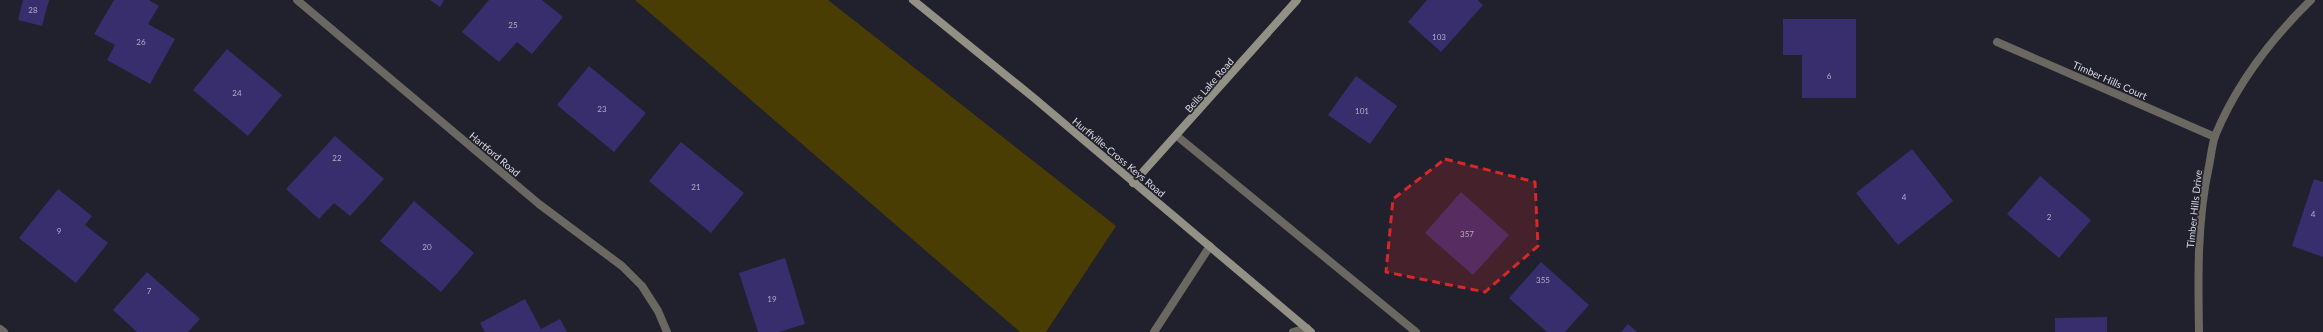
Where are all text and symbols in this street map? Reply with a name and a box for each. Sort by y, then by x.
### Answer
house number: 28 [28,5,38,15]
house number: 25 [508,20,518,30]
house number: 103 [1432,32,1446,42]
house number: 26 [136,37,146,47]
street label: Bells Lake Road [1182,55,1236,115]
street label: Timber Hills Court [2071,58,2149,102]
house number: 6 [1827,71,1832,81]
house number: 24 [232,88,242,98]
house number: 23 [597,104,607,114]
house number: 101 [1355,106,1369,116]
street label: Hurffville-Cross Keys Road [1070,115,1168,199]
street label: Hartford Road [467,129,523,179]
house number: 22 [332,153,342,163]
street label: Timber Hills Drive [2184,169,2204,249]
house number: 21 [691,182,701,192]
house number: 4 [1902,192,1907,202]
house number: 4 [2311,209,2316,219]
house number: 2 [2047,212,2052,222]
house number: 9 [57,226,62,236]
house number: 357 [1460,229,1474,239]
house number: 20 [422,242,432,252]
house number: 355 [1536,275,1550,285]
house number: 7 [147,286,152,296]
house number: 19 [767,294,777,304]

